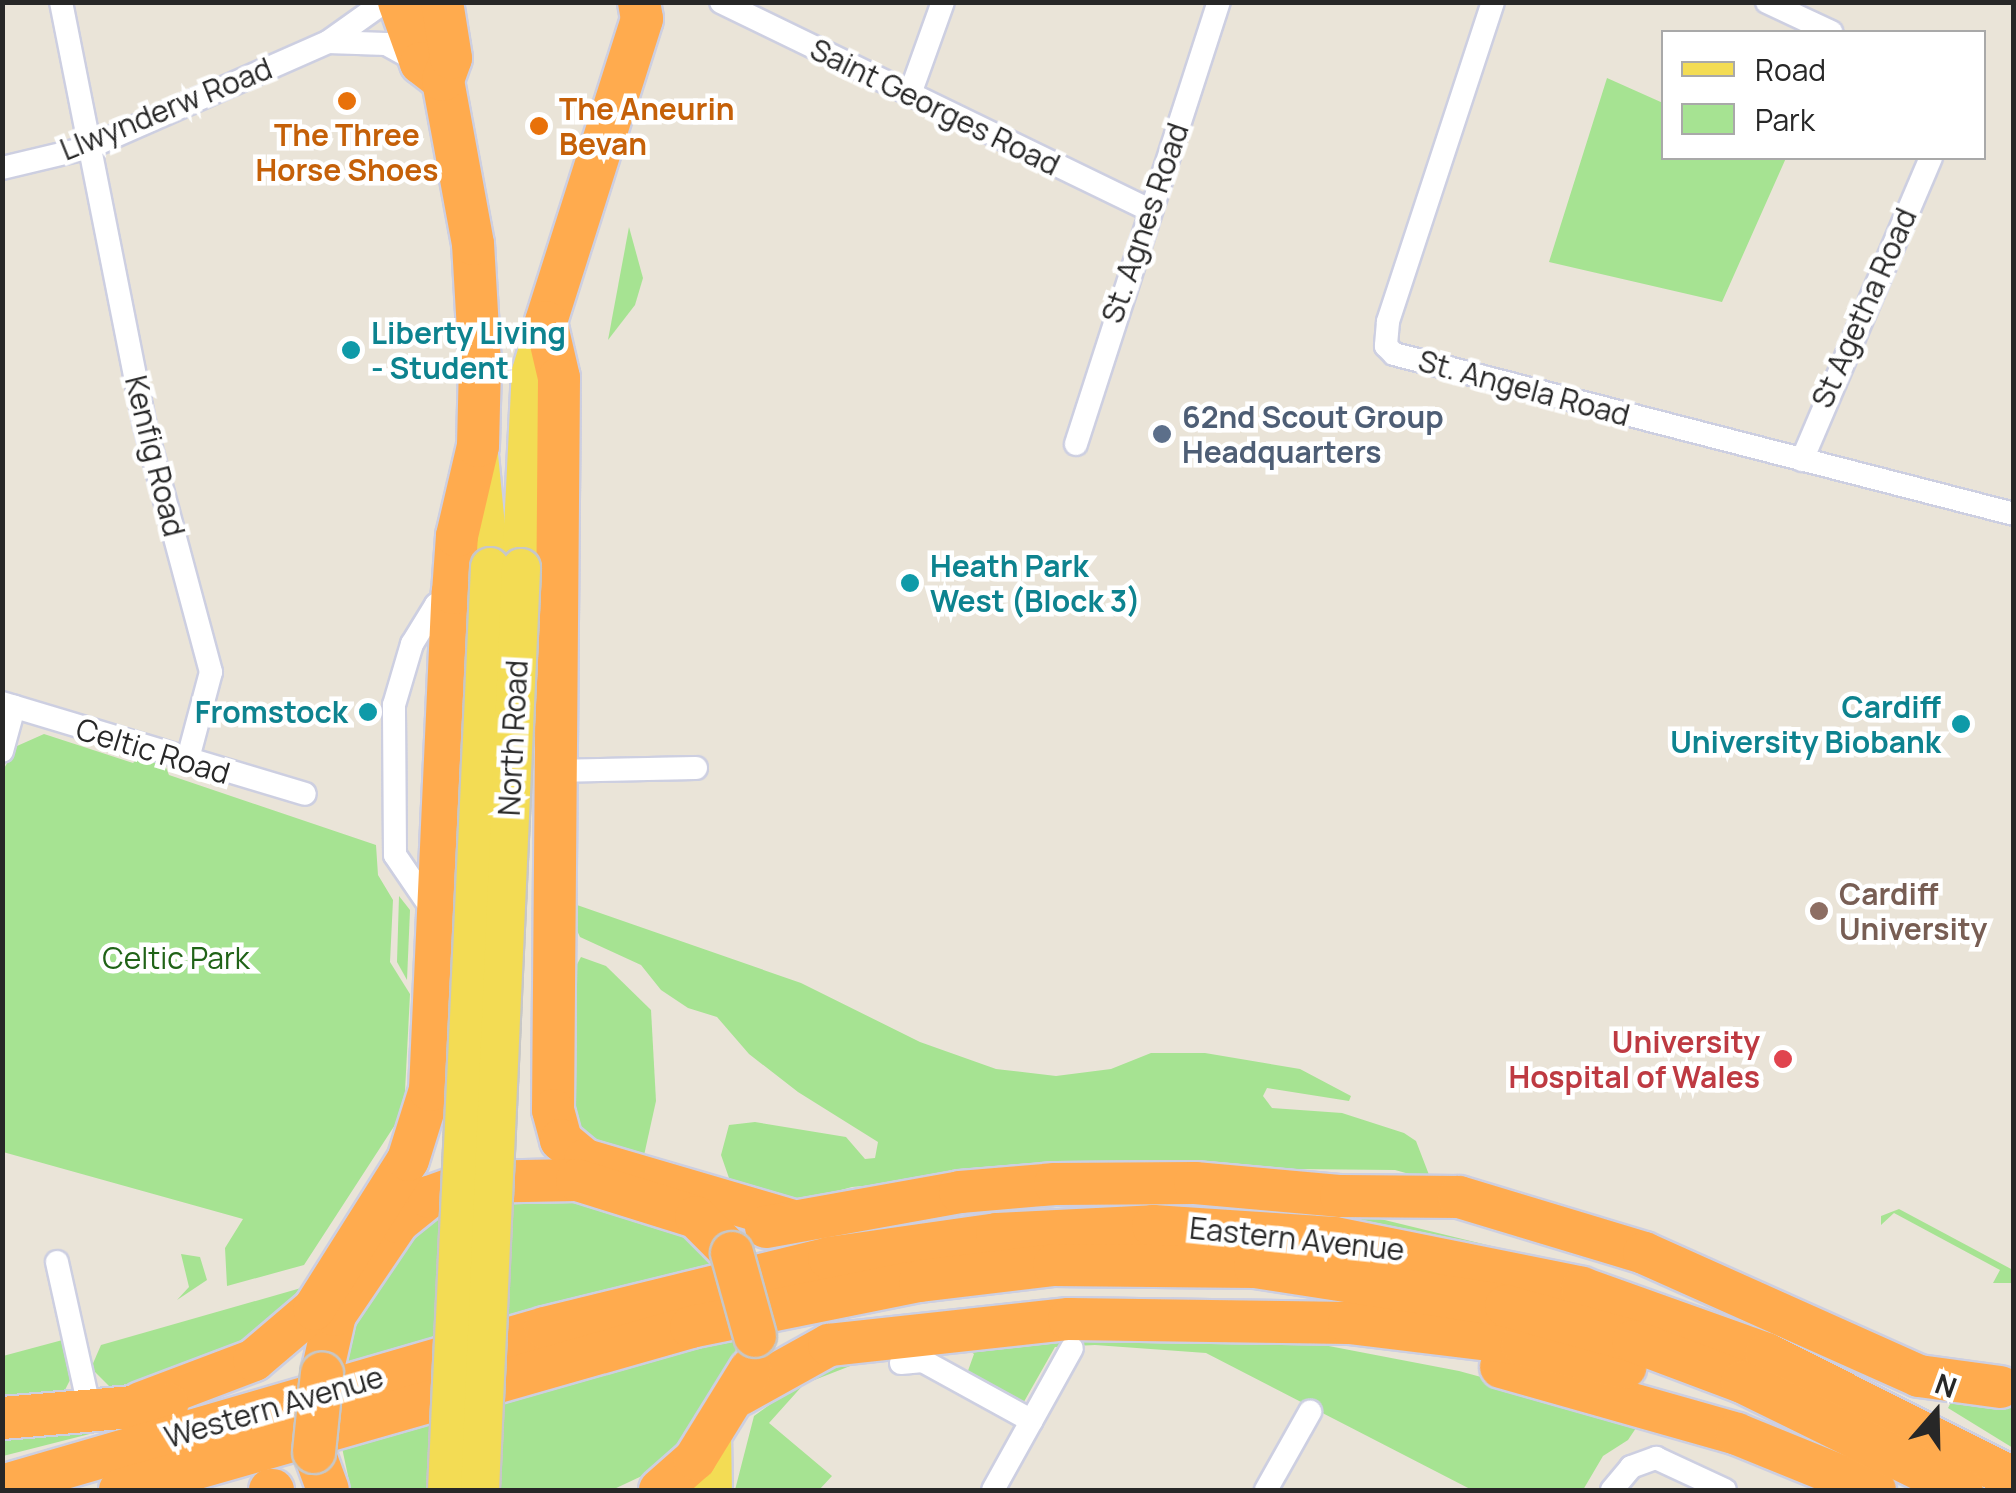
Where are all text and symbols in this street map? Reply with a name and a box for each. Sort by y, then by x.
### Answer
legend [1661,30,1986,160]
street label: Saint Georges Road [805,31,1065,183]
text: Road [1755,49,1826,90]
street label: Llwynderw Road [55,50,277,168]
marker: The Three Horse Shoes [336,90,358,112]
place label: The Aneurin Bevan [559,91,735,162]
text: Park [1755,99,1815,140]
marker: The Aneurin Bevan [528,115,550,137]
place label: The Three Horse Shoes [255,117,439,188]
street label: St. Agnes Road [1094,118,1196,328]
street label: St Agetha Road [1804,203,1924,413]
place label: Liberty Living - Student [371,315,566,386]
marker: Liberty Living - Student [340,339,362,361]
street label: St. Angela Road [1415,343,1633,433]
street label: Kenfig Road [118,372,192,540]
place label: 62nd Scout Group Headquarters [1182,399,1444,470]
marker: 62nd Scout Group Headquarters [1151,423,1173,445]
place label: Heath Park West (Block 3) [930,548,1141,618]
marker: Heath Park West (Block 3) [899,572,921,594]
street label: North Road [491,659,535,817]
place label: Cardiff University Biobank [1670,689,1941,760]
place label: Fromstock [195,694,348,730]
marker: Fromstock [357,701,379,723]
street label: Celtic Road [72,711,234,791]
marker: Cardiff University Biobank [1950,713,1972,735]
place label: Cardiff University [1839,876,1987,946]
marker: Cardiff University [1808,900,1830,922]
park label: Celtic Park [102,940,250,976]
place label: University Hospital of Wales [1509,1024,1760,1094]
marker: University Hospital of Wales [1770,1046,1796,1072]
street label: Eastern Avenue [1188,1210,1406,1268]
street label: Western Avenue [160,1359,388,1455]
north arrow [1886,1363,1986,1463]
text: N [1930,1364,1962,1406]

